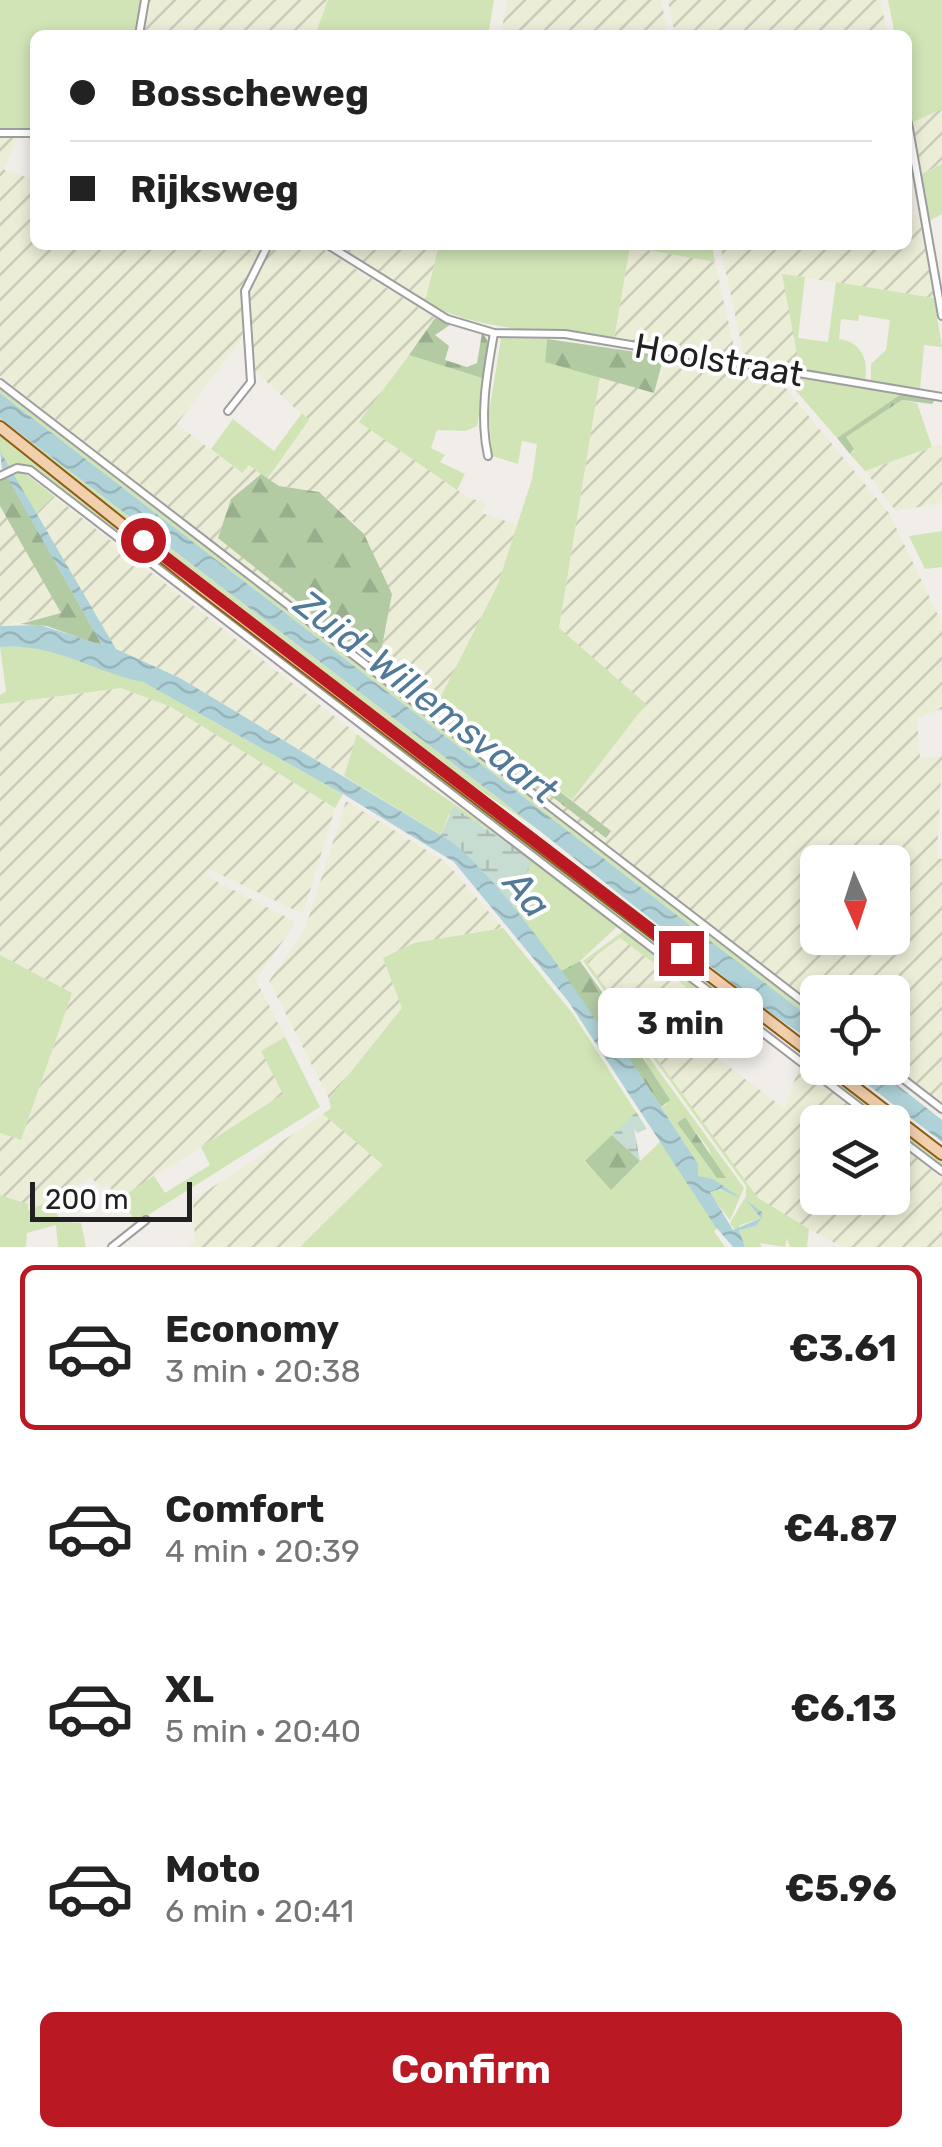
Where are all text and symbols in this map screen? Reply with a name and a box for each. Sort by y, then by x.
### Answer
text: Bosscheweg [130,70,369,116]
text: Rijksweg [130,166,299,212]
street label: Hoolstraat [631,325,807,395]
route start [121,518,166,563]
water label: Zuid-Willemsvaart [285,580,567,815]
north arrow [800,845,910,955]
map controls [800,845,910,1215]
water label: Aa [493,859,560,927]
route end [659,931,704,976]
button: locate [800,975,910,1085]
callout: 3 min [598,988,764,1058]
text: 3 min [637,1004,724,1042]
button: layers [800,1105,910,1215]
scale bar [30,1177,192,1222]
text: 200 m [45,1183,129,1216]
icon: car [45,1303,135,1393]
text: Economy [165,1306,339,1352]
text: €3.61 [789,1325,897,1371]
text: 3 min · 20:38 [165,1352,361,1390]
icon: car [45,1483,135,1573]
text: Comfort [165,1486,324,1532]
text: €4.87 [783,1505,897,1551]
text: 4 min · 20:39 [165,1532,360,1570]
icon: car [45,1663,135,1753]
text: XL [165,1666,214,1712]
text: €6.13 [790,1685,897,1731]
text: 5 min · 20:40 [165,1712,361,1750]
icon: car [45,1843,135,1933]
text: Moto [165,1846,261,1892]
text: €5.96 [785,1865,897,1911]
text: 6 min · 20:41 [165,1892,354,1930]
button: Confirm [40,2012,902,2127]

